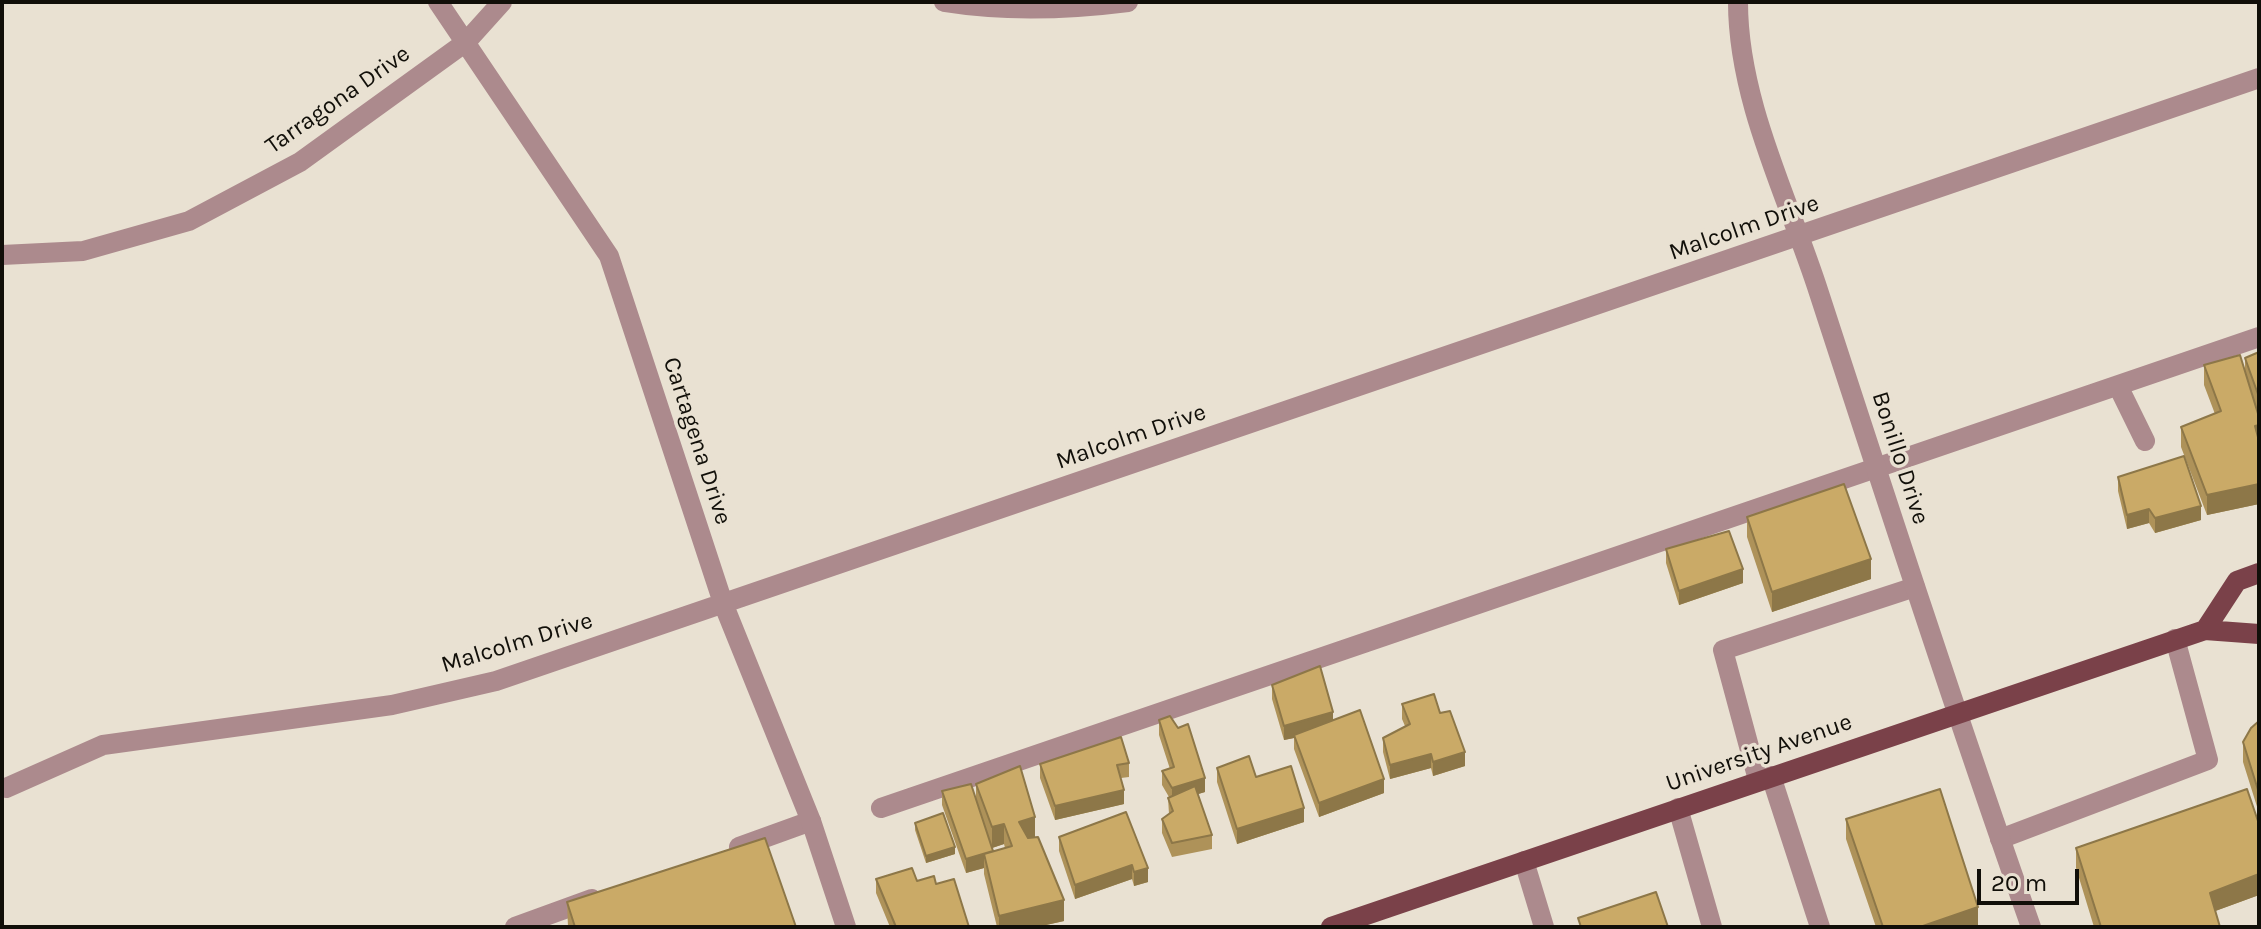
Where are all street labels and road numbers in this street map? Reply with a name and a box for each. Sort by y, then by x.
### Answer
street label: Tarragona Drive [260,40,416,160]
street label: Malcolm Drive [1665,189,1823,267]
street label: Cartagena Drive [656,354,738,528]
street label: Bonillo Drive [1865,388,1935,528]
street label: Malcolm Drive [1052,398,1210,476]
street label: Malcolm Drive [438,606,596,680]
street label: University Avenue [1662,708,1856,798]

